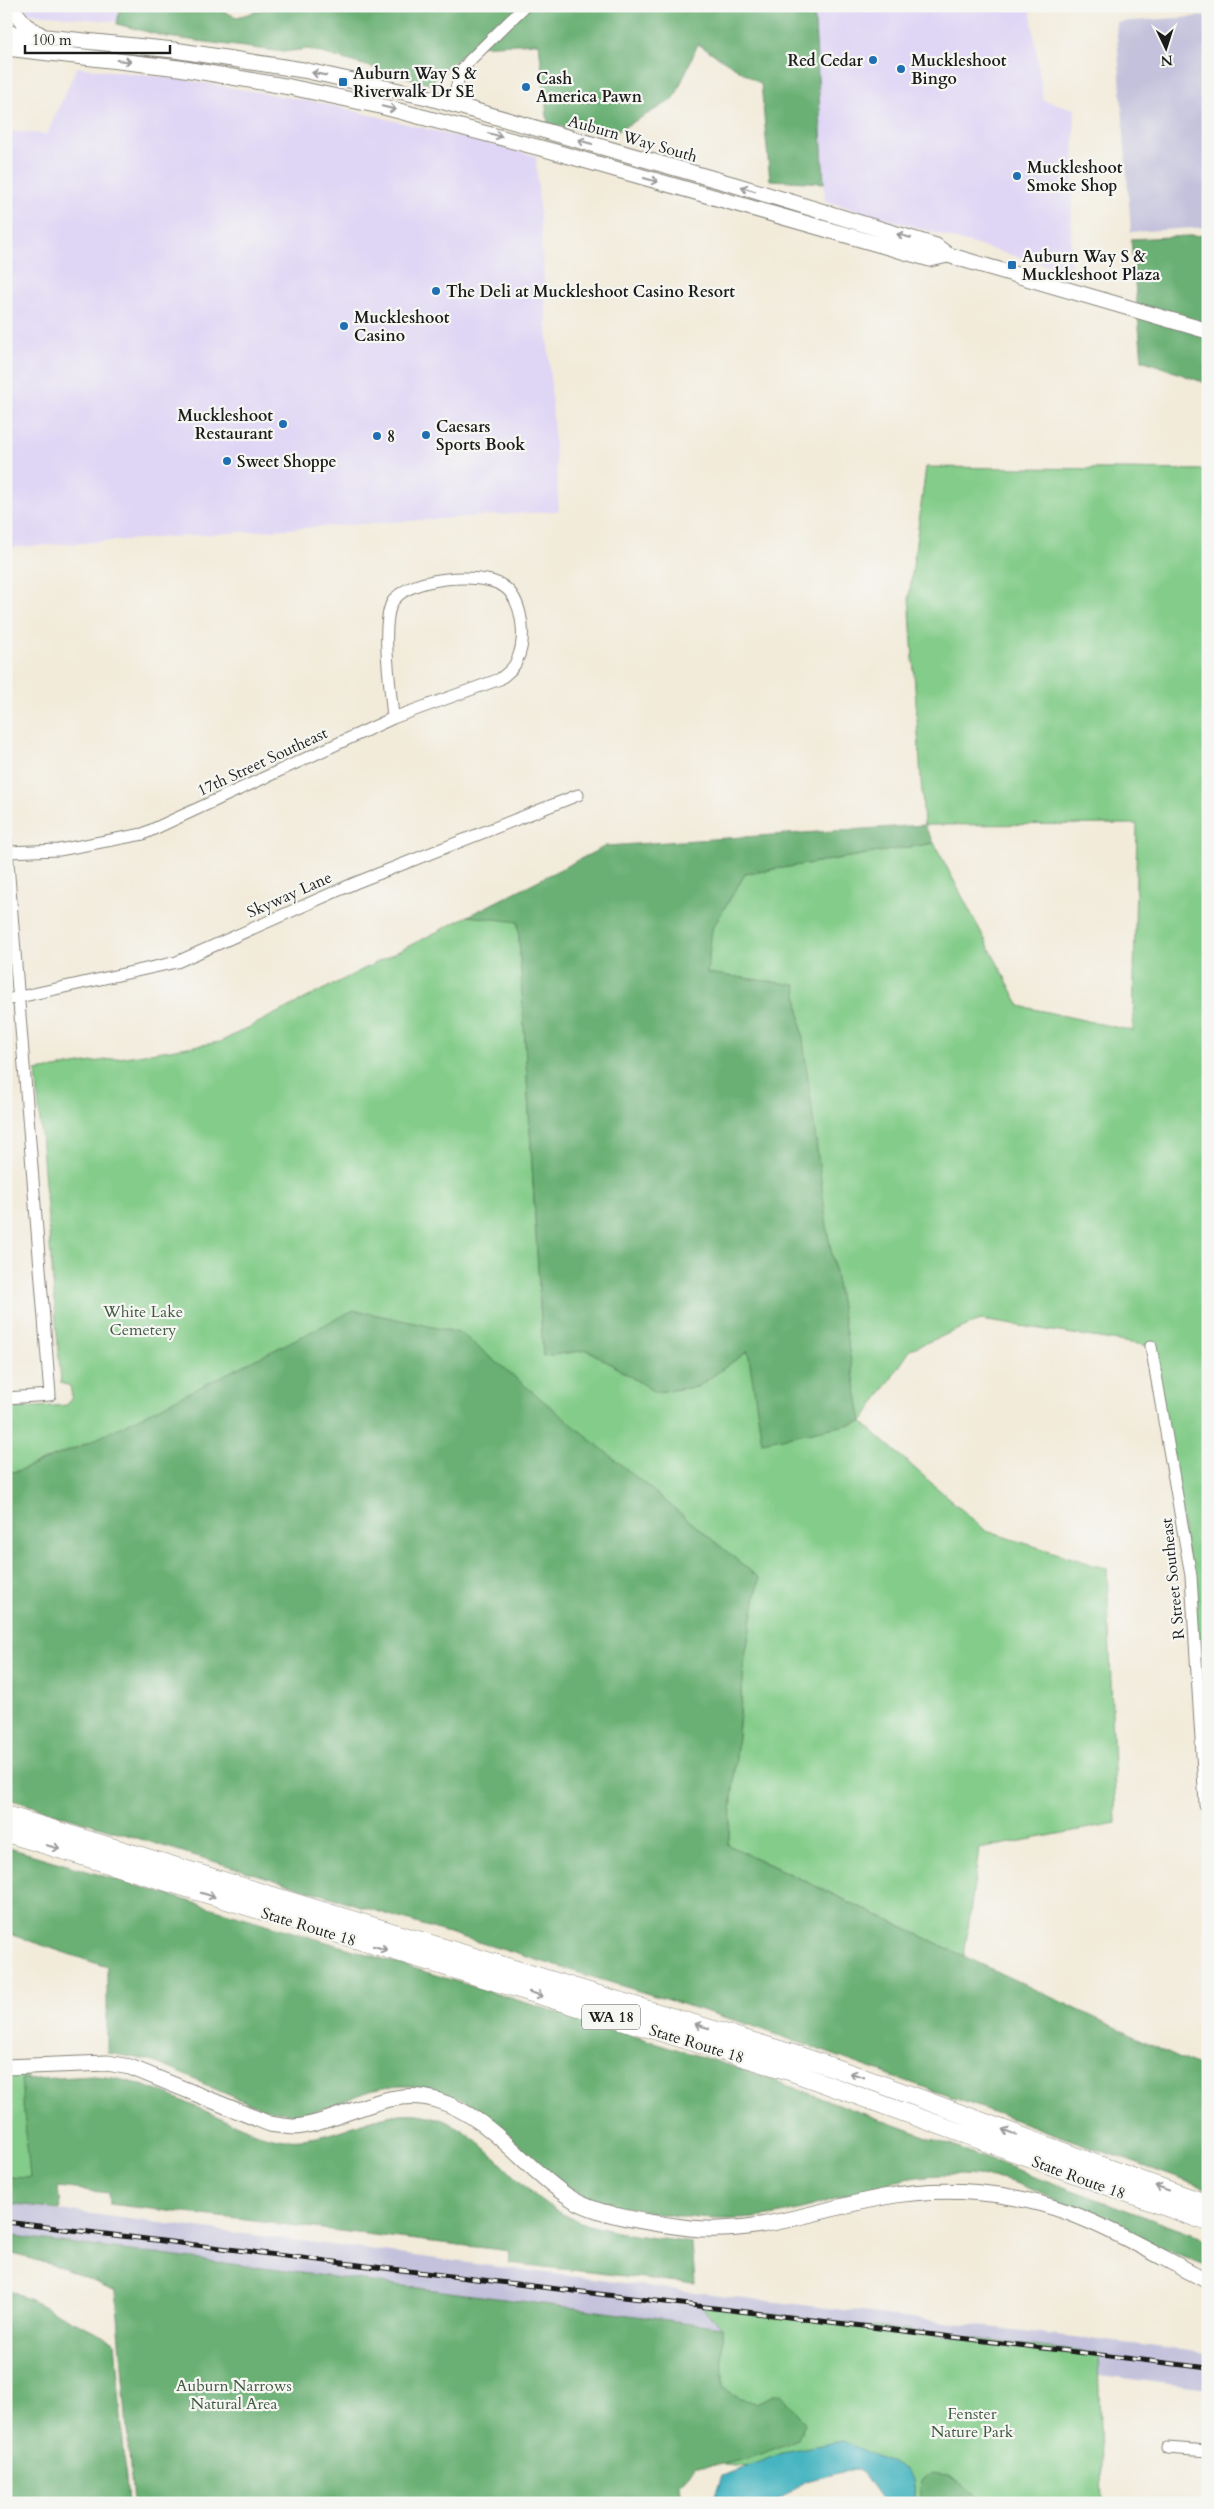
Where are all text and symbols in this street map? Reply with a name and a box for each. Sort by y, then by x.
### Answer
scale bar [25,22,170,54]
north arrow [1142,22,1192,72]
text: 100 m [32,30,72,50]
place label: Red Cedar [787,50,864,72]
place label: Muckleshoot Bingo [911,50,1007,90]
text: N [1160,51,1174,70]
marker: Red Cedar [867,54,879,66]
one-way arrow [116,56,132,66]
place label: Auburn Way S & Riverwalk Dr SE [353,63,477,103]
marker: Muckleshoot Bingo [895,63,907,75]
one-way arrow [311,68,327,78]
place label: Cash America Pawn [536,68,643,108]
marker: Auburn Way S & Riverwalk Dr SE [337,76,349,88]
marker: Cash America Pawn [520,81,532,93]
one-way arrow [381,104,397,113]
street label: Auburn Way South [566,110,700,168]
one-way arrow [486,131,502,141]
one-way arrow [577,136,593,146]
place label: Muckleshoot Smoke Shop [1027,157,1123,197]
marker: Muckleshoot Smoke Shop [1011,170,1023,182]
one-way arrow [643,175,659,185]
one-way arrow [741,184,757,193]
one-way arrow [896,231,912,241]
place label: Auburn Way S & Muckleshoot Plaza [1022,246,1160,286]
marker: Auburn Way S & Muckleshoot Plaza [1006,259,1018,271]
place label: The Deli at Muckleshoot Casino Resort [446,281,735,303]
marker: The Deli at Muckleshoot Casino Resort [430,285,442,297]
place label: Muckleshoot Casino [354,307,450,347]
marker: Muckleshoot Casino [338,320,350,332]
place label: Muckleshoot Restaurant [178,405,273,445]
place label: Caesars Sports Book [436,416,525,456]
marker: Muckleshoot Restaurant [277,418,289,430]
place label: 8 [387,426,395,448]
marker: Caesars Sports Book [420,429,432,441]
marker: 8 [371,430,383,442]
place label: Sweet Shoppe [237,451,336,473]
marker: Sweet Shoppe [221,455,233,467]
street label: 17th Street Southeast [194,722,331,802]
street label: Skyway Lane [244,866,335,923]
park label: White Lake Cemetery [102,1301,183,1341]
street label: R Street Southeast [1156,1517,1190,1641]
one-way arrow [45,1843,61,1853]
one-way arrow [200,1891,216,1900]
street label: State Route 18 [259,1902,359,1952]
one-way arrow [372,1944,388,1954]
one-way arrow [528,1990,544,2000]
road number: WA 18 [582,2004,640,2030]
street label: State Route 18 [647,2019,747,2069]
one-way arrow [694,2021,710,2031]
one-way arrow [850,2070,865,2079]
one-way arrow [1002,2127,1017,2136]
street label: State Route 18 [1029,2151,1129,2205]
one-way arrow [1154,2183,1170,2192]
park label: Auburn Narrows Natural Area [176,2375,292,2415]
park label: Fenster Nature Park [931,2403,1014,2443]

